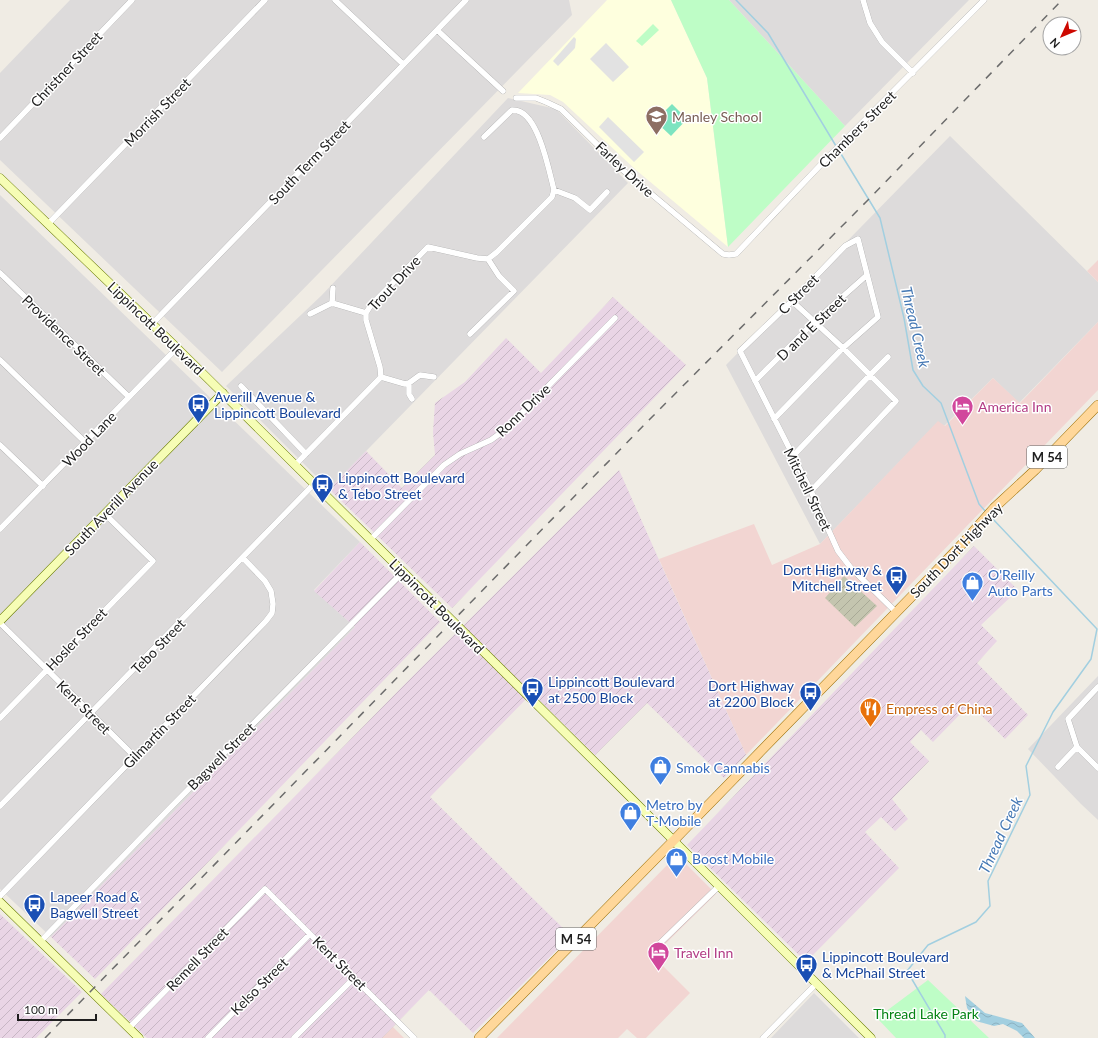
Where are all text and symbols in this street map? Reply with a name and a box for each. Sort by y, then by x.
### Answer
north arrow [1042,16,1082,56]
street label: Christner Street [27,28,105,110]
text: N [1047,36,1062,51]
street label: Morrish Street [120,74,194,150]
street label: Chambers Street [815,87,899,171]
school or university icon: Manley School [644,103,670,136]
place label: Manley School [672,108,762,125]
street label: South Term Street [265,116,353,208]
street label: Farley Drive [592,138,658,200]
street label: Trout Drive [364,252,424,314]
street label: C Street [774,270,822,318]
street label: Lippincott Boulevard [104,278,208,378]
water label: Thread Creek [898,285,934,370]
street label: D and E Street [773,290,849,364]
street label: Providence Street [19,291,109,379]
street label: Ronn Drive [492,380,554,440]
place label: Averill Avenue & Lippincott Boulevard [214,388,341,421]
bus stop icon: Averill Avenue & Lippincott Boulevard [186,391,212,424]
hotel icon: America Inn [950,393,976,426]
place label: America Inn [978,398,1051,415]
street label: Wood Lane [58,408,120,470]
street label: Mitchell Street [781,445,835,533]
road number: M 54 [1027,446,1067,468]
street label: South Averill Avenue [61,455,161,559]
place label: Lippincott Boulevard & Tebo Street [338,469,465,502]
bus stop icon: Lippincott Boulevard & Tebo Street [309,472,335,505]
street label: South Dort Highway [906,498,1006,601]
street label: Lippincott Boulevard [386,555,488,657]
place label: Dort Highway & Mitchell Street [783,561,882,594]
bus stop icon: Dort Highway & Mitchell Street [884,564,910,597]
place label: O'Reilly Auto Parts [988,566,1053,599]
shop icon: O'Reilly Auto Parts [959,569,985,602]
street label: Hosler Street [42,604,110,674]
street label: Tebo Street [128,615,188,677]
place label: Lippincott Boulevard at 2500 Block [548,673,675,706]
street label: Kent Street [53,676,115,738]
bus stop icon: Lippincott Boulevard at 2500 Block [519,676,545,709]
place label: Dort Highway at 2200 Block [708,677,795,710]
bus stop icon: Dort Highway at 2200 Block [797,680,823,713]
street label: Gilmartin Street [119,690,199,772]
restaurant icon: Empress of China [857,695,883,728]
place label: Empress of China [886,700,993,717]
street label: Bagwell Street [184,719,258,793]
shop icon: Smok Cannabis [647,754,673,787]
place label: Smok Cannabis [676,759,770,776]
water label: Thread Creek [974,793,1026,876]
place label: Metro by T-Mobile [646,796,703,829]
shop icon: Metro by T-Mobile [618,799,644,832]
shop icon: Boost Mobile [663,845,689,878]
place label: Boost Mobile [692,850,774,867]
place label: Lapeer Road & Bagwell Street [50,888,140,921]
bus stop icon: Lapeer Road & Bagwell Street [22,891,48,924]
street label: Remell Street [163,924,231,994]
road number: M 54 [556,928,596,950]
street label: Kent Street [309,932,371,994]
hotel icon: Travel Inn [645,939,671,972]
place label: Travel Inn [674,944,733,961]
place label: Lippincott Boulevard & McPhail Street [822,948,949,981]
bus stop icon: Lippincott Boulevard & McPhail Street [794,951,820,984]
street label: Kelso Street [227,954,291,1018]
scale bar [18,996,96,1022]
text: 100 m [24,1002,58,1017]
park label: Thread Lake Park [873,1005,980,1022]

